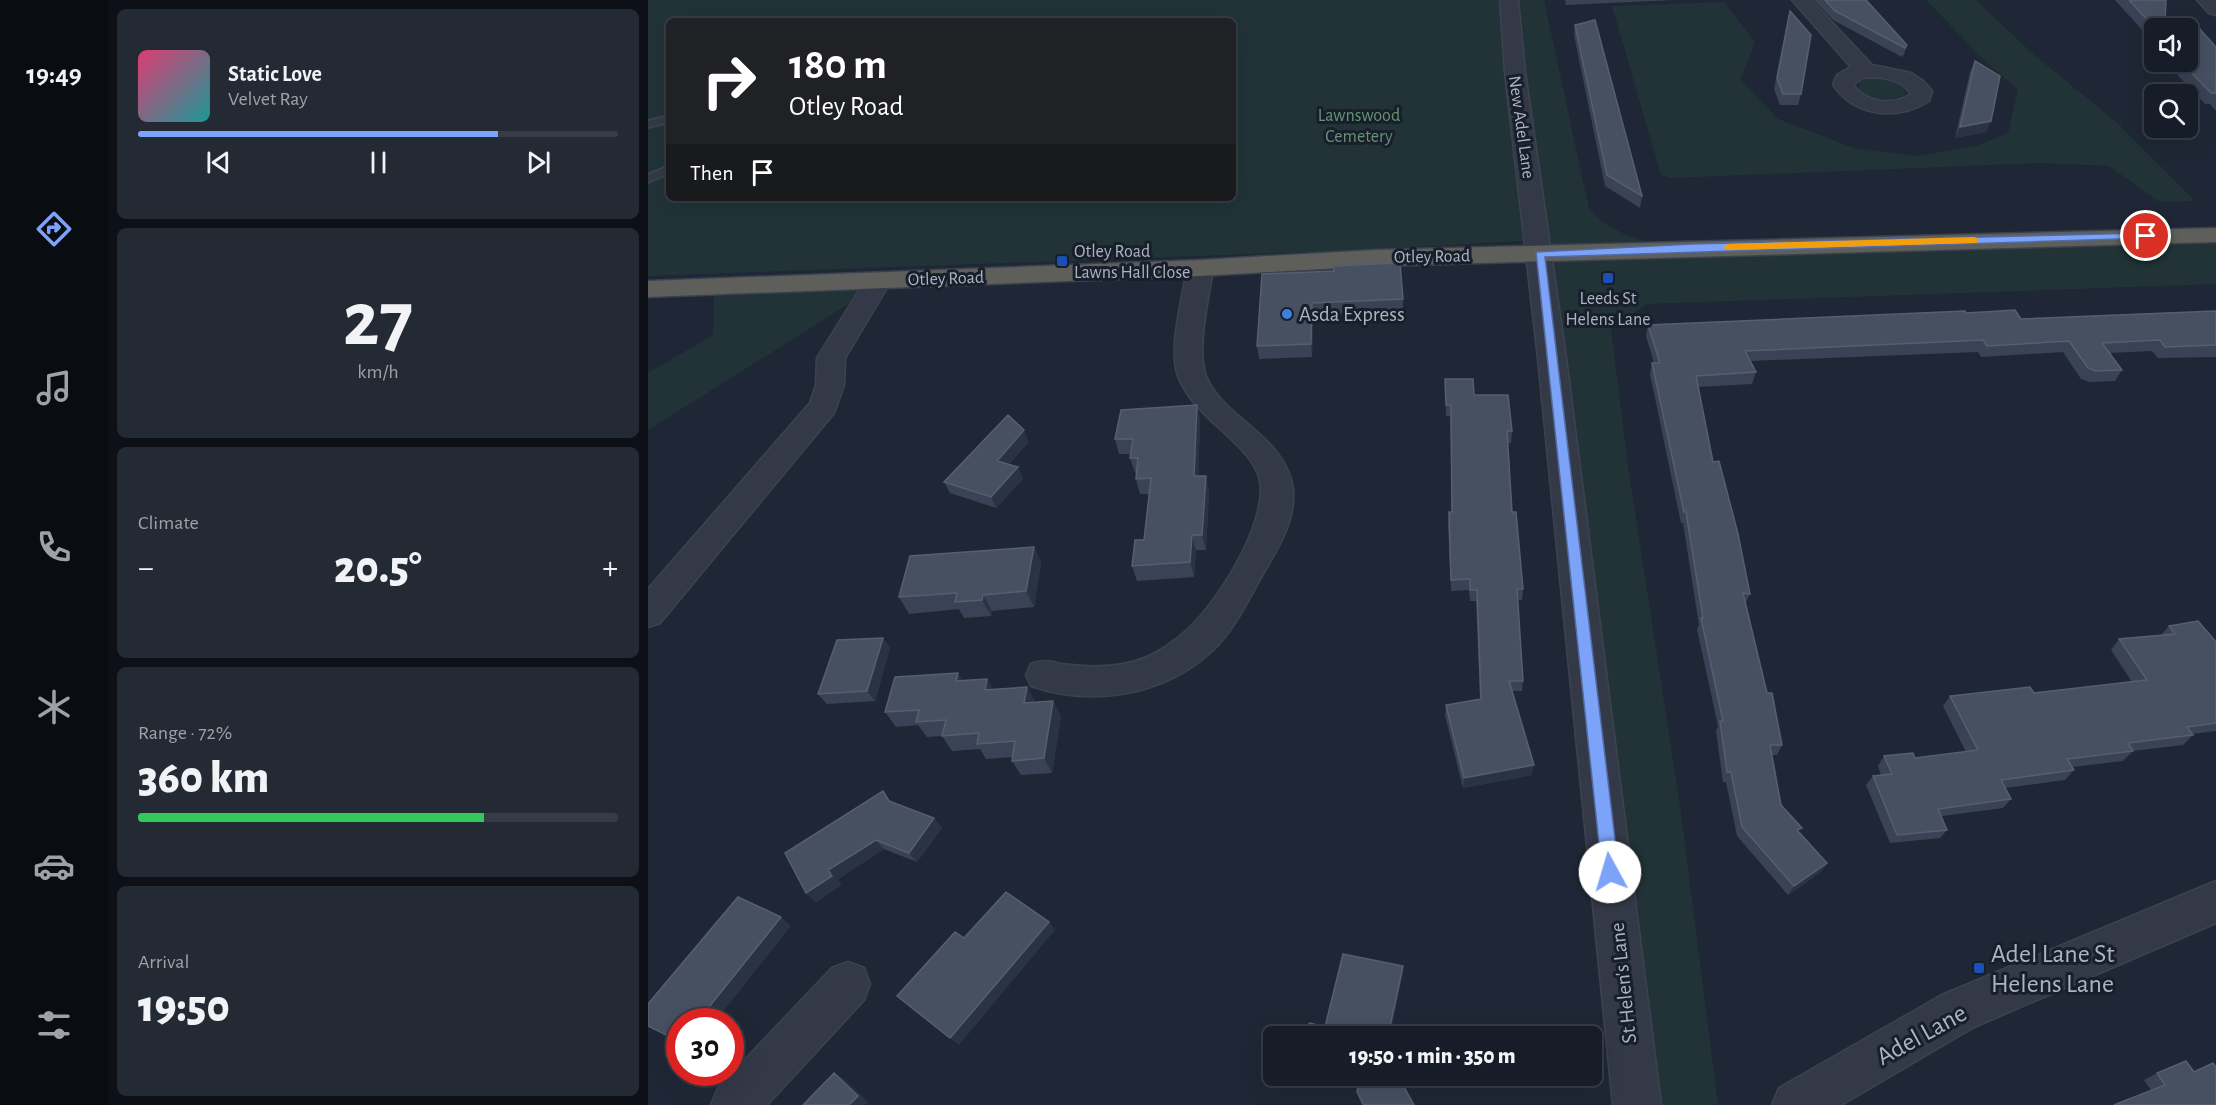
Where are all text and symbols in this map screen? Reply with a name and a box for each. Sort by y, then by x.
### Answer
map controls [2144,18,2198,138]
button: sound [2144,18,2198,72]
icon: right [690,42,768,120]
text: 180 m [789,44,887,86]
text: 19:49 [26,61,82,88]
text: Static Love [228,63,322,85]
street label: New Adel Lane [1505,75,1537,180]
button: search [2144,84,2198,138]
text: Velvet Ray [228,89,308,109]
text: Otley Road [789,93,904,120]
park label: Lawnswood Cemetery [1318,107,1400,146]
icon: previous [202,146,235,179]
icon: pause [362,146,395,179]
icon: next [522,146,555,179]
icon: arrive [746,156,779,189]
text: Then [690,162,734,184]
icon: directions [33,208,75,250]
pin [2120,210,2171,261]
icon: arrive [2129,219,2162,252]
place label: Otley Road Lawns Hall Close [1074,243,1190,282]
street label: Otley Road [1394,247,1470,267]
marker: Otley Road Lawns Hall Close [1055,254,1069,268]
street label: Otley Road [908,269,985,289]
marker: Leeds St Helens Lane [1601,271,1615,285]
text: 27 [343,282,413,360]
place label: Leeds St Helens Lane [1565,290,1651,329]
place label: Asda Express [1299,304,1405,325]
marker: Asda Express [1280,307,1294,321]
text: km/h [357,362,399,382]
icon: music [33,367,75,409]
text: Climate [138,513,199,533]
icon: phone [33,526,75,568]
text: 20.5° [334,546,422,591]
text: − [138,552,154,585]
text: + [602,552,618,585]
icon: climate [33,686,75,728]
text: Range · 72% [138,723,232,743]
text: 360 km [138,756,269,801]
position arrow [1578,840,1642,904]
icon: car [33,845,75,887]
street label: St Helen's Lane [1607,921,1640,1044]
place label: Adel Lane St Helens Lane [1991,941,2115,997]
text: Arrival [138,952,189,972]
marker: Adel Lane St Helens Lane [1972,961,1986,975]
text: 19:50 [138,985,230,1030]
street label: Adel Lane [1872,1000,1971,1070]
icon: filters [33,1004,75,1046]
speed limit sign: 30 [666,1008,744,1086]
text: 19:50 · 1 min · 350 m [1349,1045,1516,1067]

